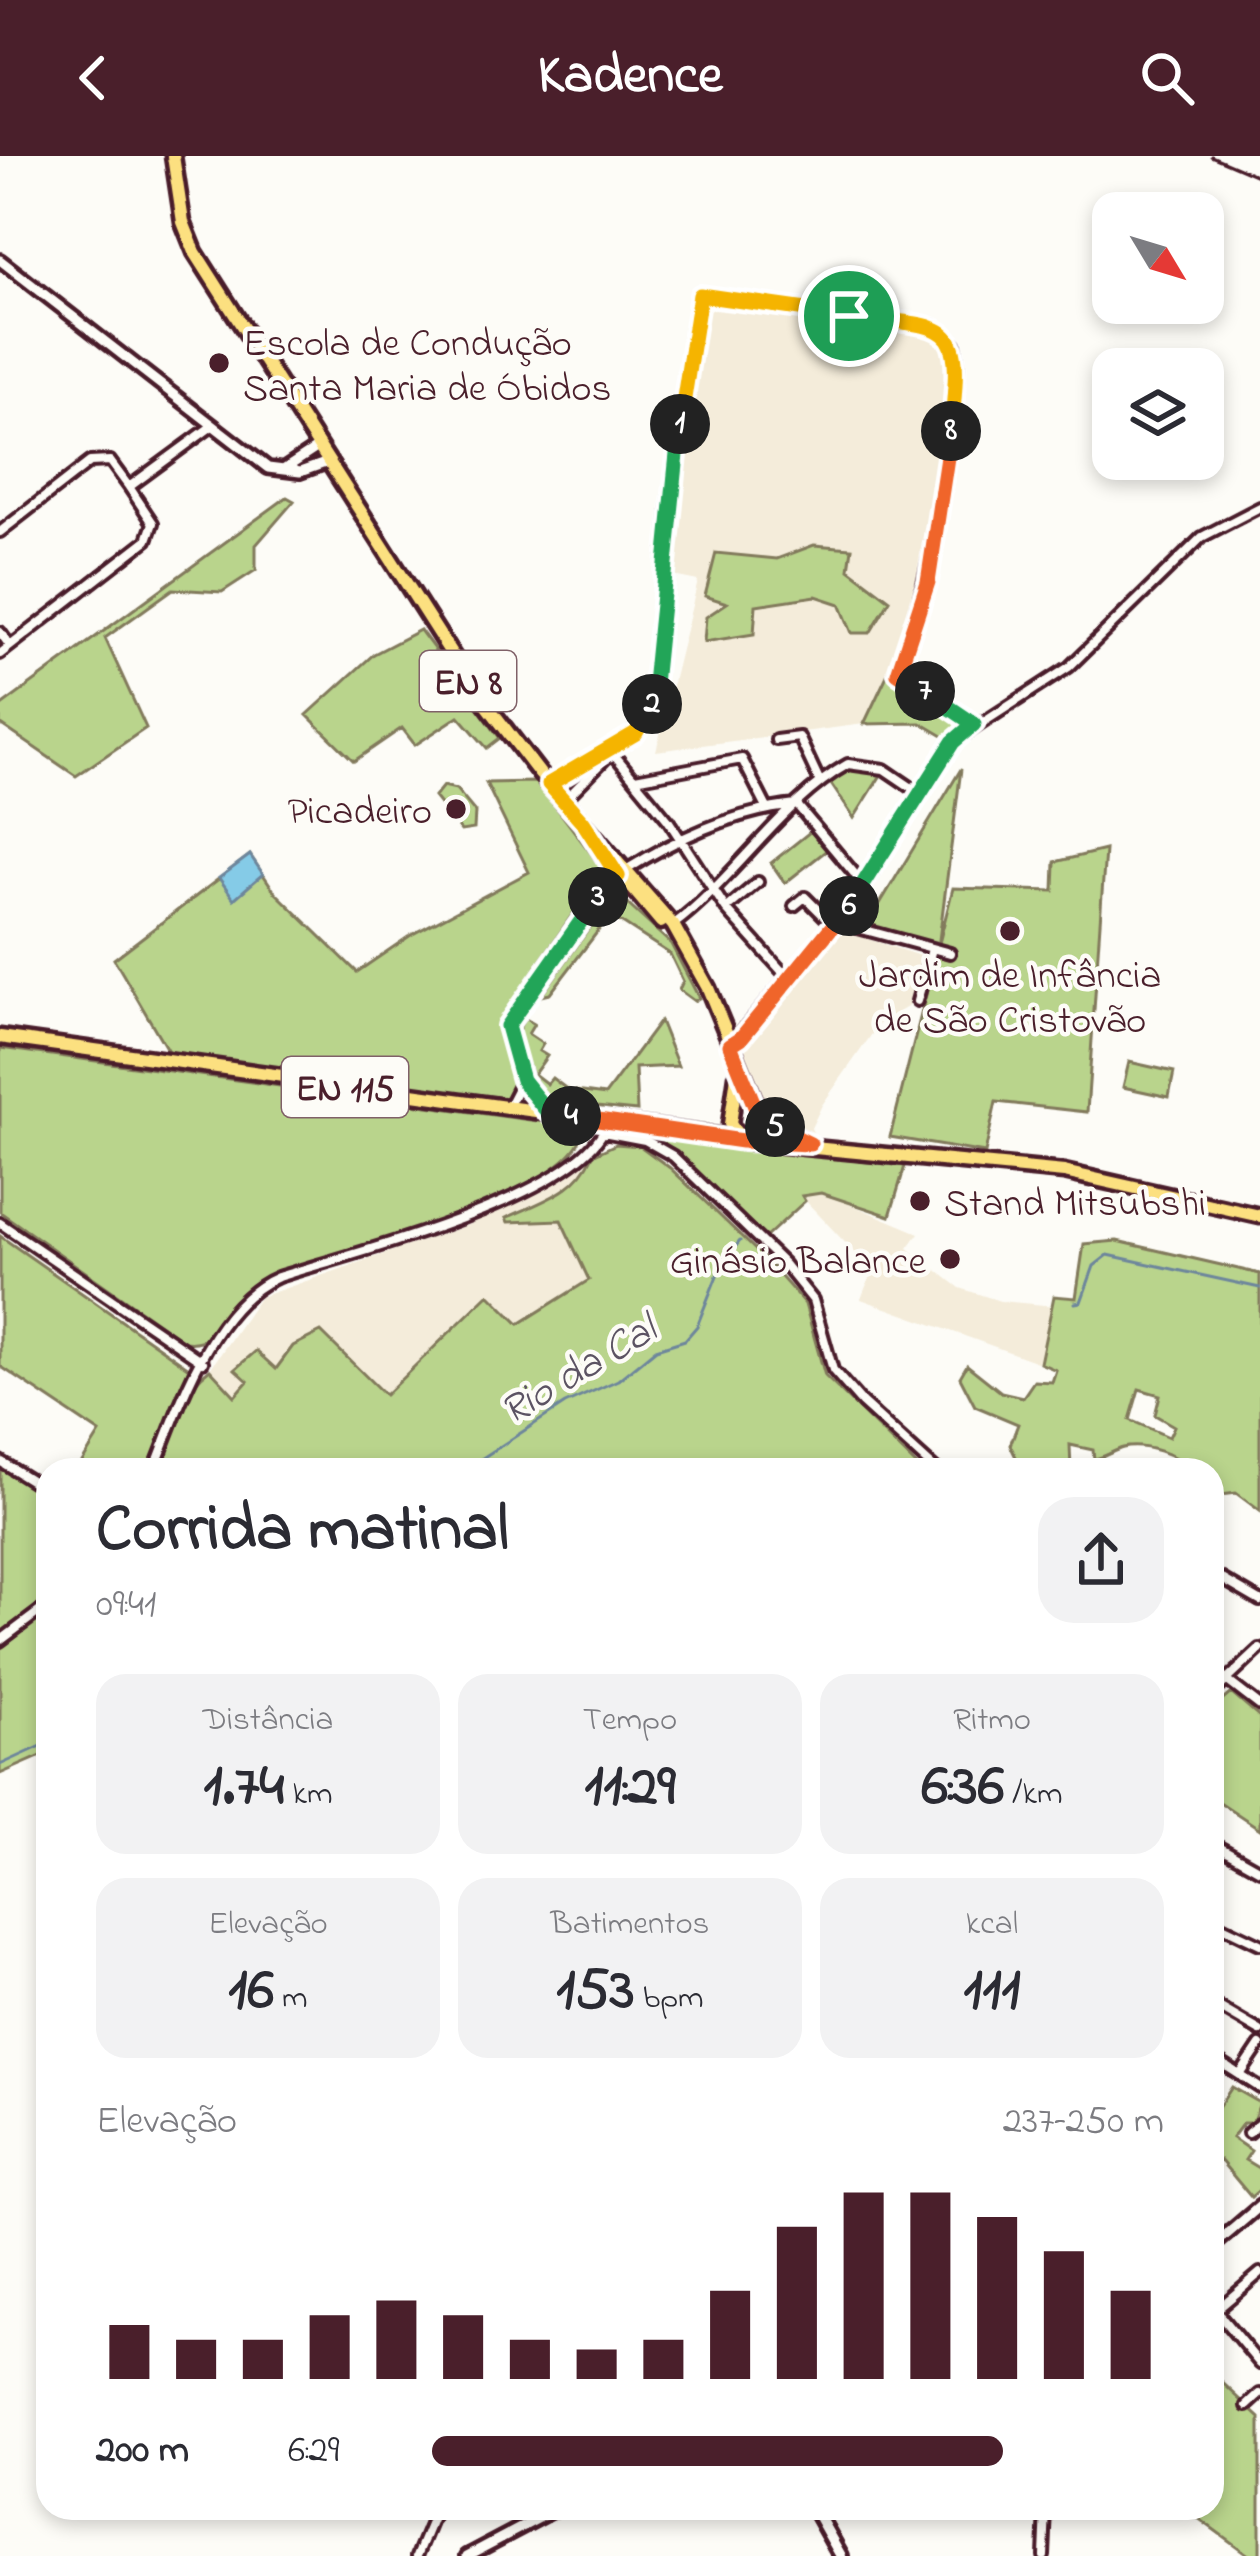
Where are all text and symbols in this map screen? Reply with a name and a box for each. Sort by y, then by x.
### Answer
text: Kadence [538,39,722,117]
icon: back [60,45,126,111]
icon: search [1134,45,1200,111]
north arrow [1092,192,1224,324]
map controls [1092,192,1224,480]
pin [798,265,900,367]
icon: arrive [816,283,882,349]
place label: Escola de Condução Santa Maria de Óbidos [243,317,611,419]
button: layers [1092,348,1224,480]
marker: Escola de Condução Santa Maria de Óbidos [206,350,232,376]
pin: 1 [650,394,710,454]
text: 1 [675,400,685,448]
pin: 8 [921,401,981,461]
text: 8 [945,407,957,455]
road number: EN 8 [420,651,516,711]
pin: 7 [895,661,955,721]
text: 7 [918,667,932,715]
pin: 2 [622,674,682,734]
text: 2 [644,680,660,728]
place label: Picadeiro [288,785,432,842]
marker: Picadeiro [443,796,469,822]
pin: 3 [568,867,628,927]
text: 3 [591,873,605,921]
pin: 6 [819,876,879,936]
text: 6 [842,882,856,930]
marker: Jardim de Infância de São Cristovão [997,918,1023,944]
place label: Jardim de Infância de São Cristovão [859,949,1161,1051]
road number: EN 115 [282,1057,408,1117]
pin: 4 [541,1086,601,1146]
text: 4 [564,1092,578,1140]
pin: 5 [745,1097,805,1157]
text: 5 [766,1103,784,1151]
place label: Stand Mitsubshi [944,1177,1206,1234]
marker: Stand Mitsubshi [907,1188,933,1214]
place label: Ginásio Balance [670,1235,927,1292]
marker: Ginásio Balance [937,1246,963,1272]
water label: Rio da Cal [490,1299,673,1442]
text: Corrida matinal [96,1484,509,1580]
button: share [1038,1497,1164,1623]
text: 09:41 [96,1577,156,1634]
text: Distância [203,1697,333,1745]
text: Tempo [583,1697,677,1745]
text: Ritmo [953,1697,1031,1745]
text: 1.74 [203,1745,284,1832]
text: 11:29 [584,1745,676,1832]
text: 6:36 [921,1745,1004,1832]
text: km [284,1771,333,1819]
text: /km [1004,1771,1063,1819]
text: Elevação [208,1901,328,1949]
text: Batimentos [551,1901,709,1949]
text: kcal [966,1901,1018,1949]
text: 16 [228,1949,274,2036]
text: 153 [556,1949,634,2036]
text: 111 [963,1949,1021,2036]
text: m [274,1975,308,2023]
text: bpm [634,1975,704,2023]
text: Elevação [96,2094,237,2151]
text: 237–250 m [1003,2094,1164,2151]
text: 200 m [96,2423,189,2480]
text: 6:29 [288,2423,340,2480]

